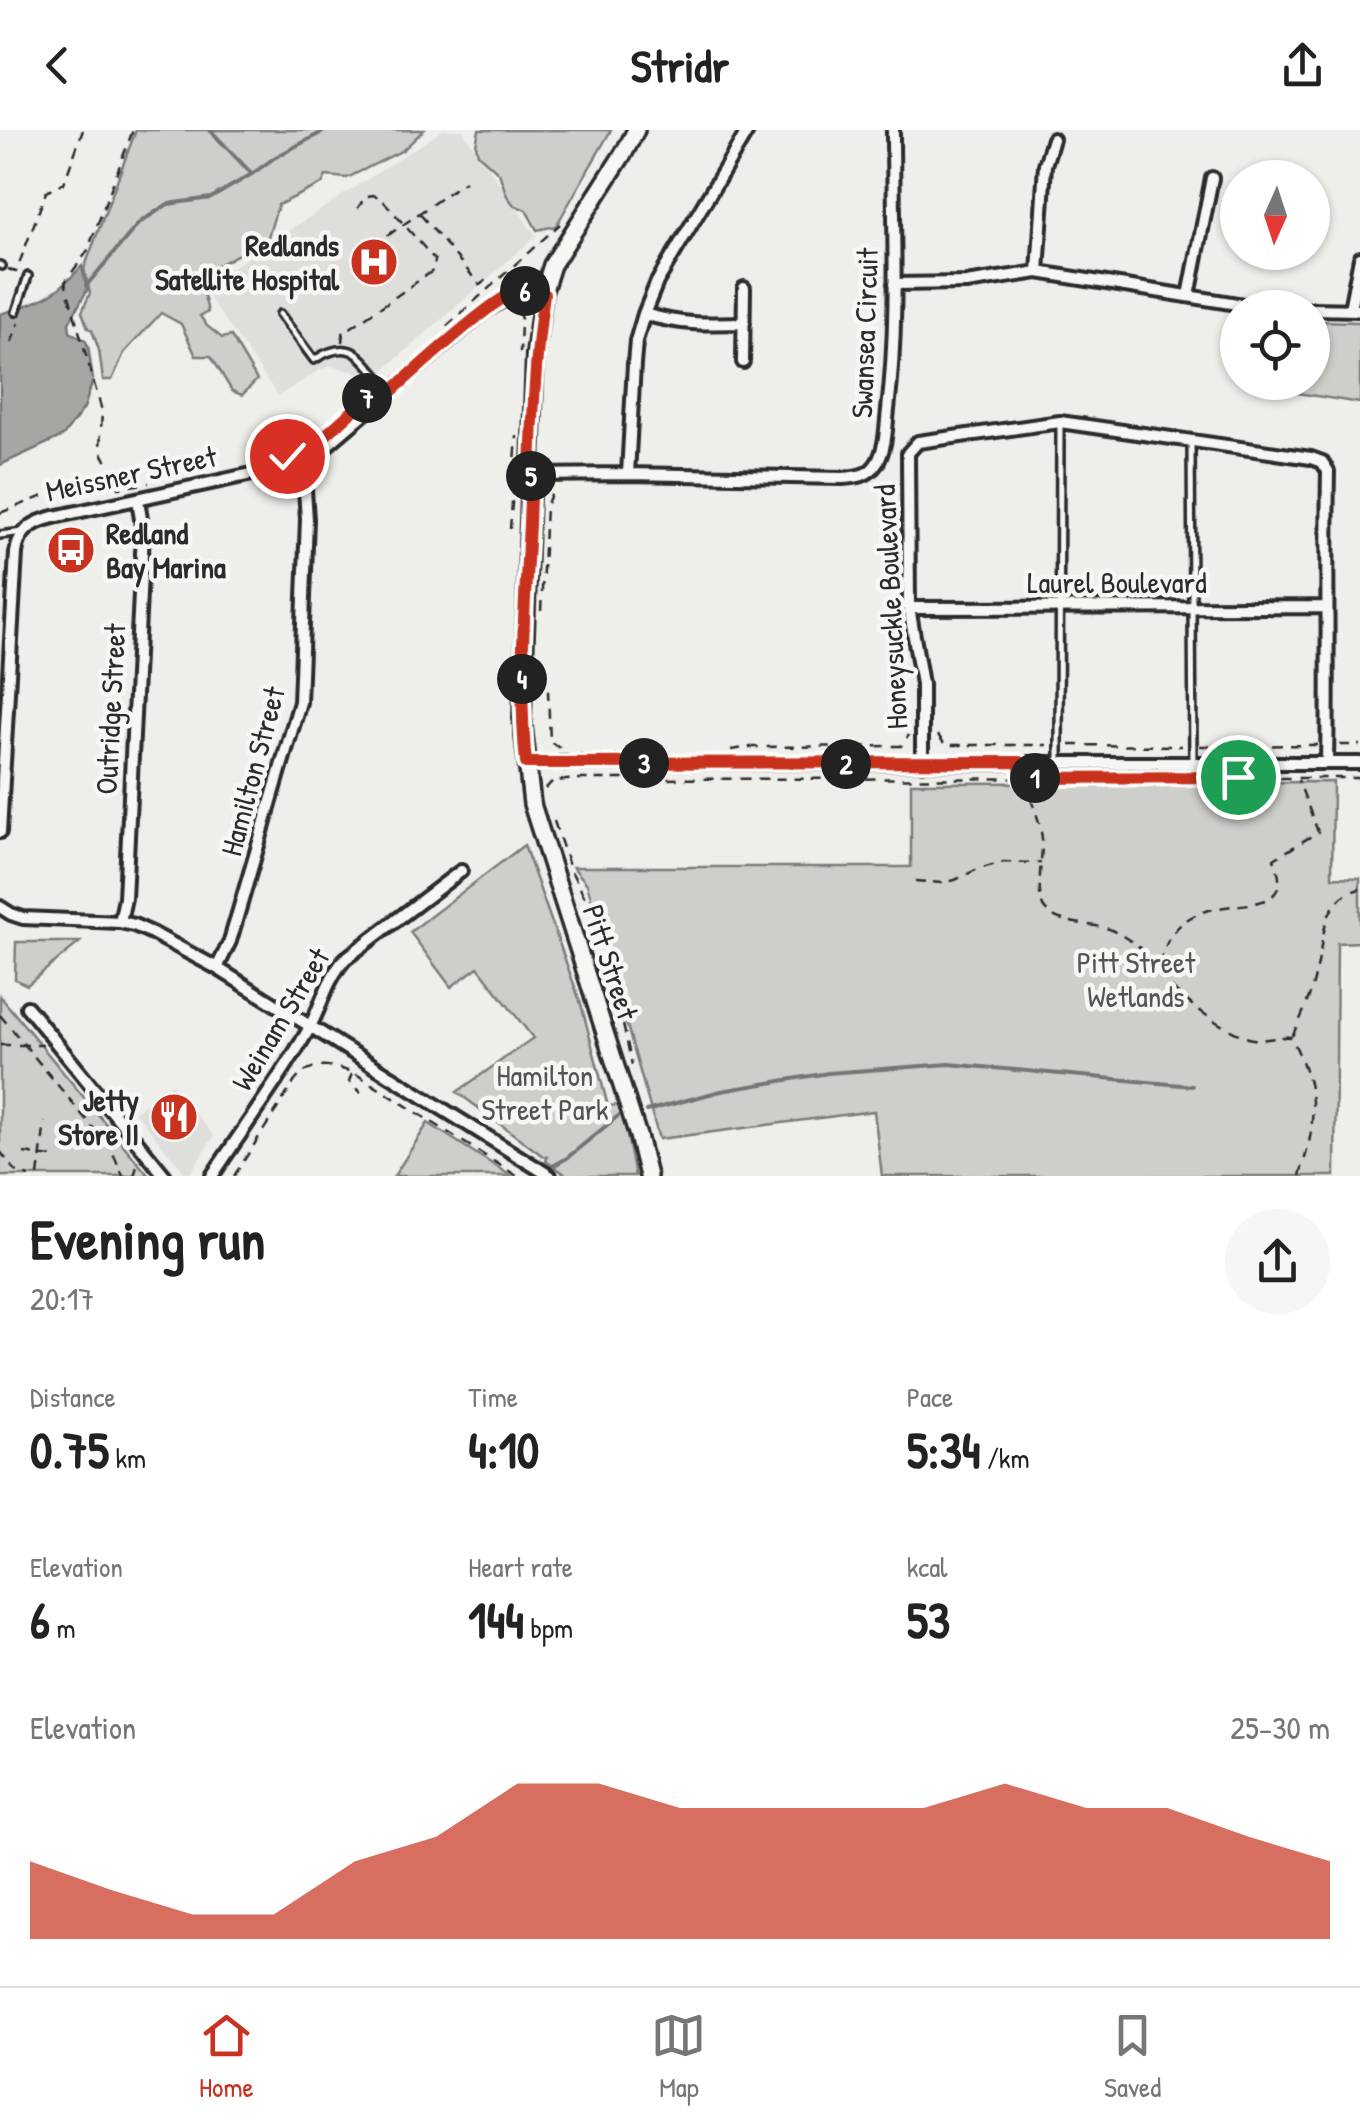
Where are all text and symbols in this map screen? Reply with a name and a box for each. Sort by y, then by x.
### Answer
text: Stridr [631,35,729,96]
icon: back [30,38,85,93]
icon: share [1275,38,1330,93]
north arrow [1220,160,1330,270]
map controls [1220,160,1330,400]
place label: Redlands Satellite Hospital [155,225,340,300]
hospital icon: Redlands Satellite Hospital [348,236,400,288]
street label: Swansea Circuit [841,246,887,419]
pin: 6 [500,266,550,316]
text: 6 [519,272,531,310]
button: locate [1220,290,1330,400]
pin: 7 [342,373,392,423]
text: 7 [360,379,374,417]
pin [245,414,330,499]
icon: check [260,429,315,484]
street label: Meissner Street [42,435,221,511]
pin: 5 [506,451,556,501]
text: 5 [525,457,537,495]
street label: Honeysuckle Boulevard [864,483,916,730]
place label: Redland Bay Marina [106,513,226,588]
bus stop icon: Redland Bay Marina [45,524,97,576]
street label: Laurel Boulevard [1027,562,1207,602]
street label: Outridge Street [86,622,134,795]
pin: 4 [497,654,547,704]
text: 4 [517,660,527,698]
street label: Hamilton Street [210,681,294,860]
pin [1196,735,1281,820]
pin: 3 [619,738,669,788]
pin: 2 [821,739,871,789]
text: 3 [638,744,650,782]
text: 2 [839,745,853,783]
icon: arrive [1211,750,1266,805]
pin: 1 [1010,753,1060,803]
text: 1 [1030,759,1040,797]
street label: Pitt Street [574,899,649,1025]
street label: Weinam Street [222,940,339,1098]
park label: Pitt Street Wetlands [1077,942,1196,1016]
park label: Hamilton Street Park [482,1055,608,1129]
place label: Jetty Store II [58,1080,139,1154]
restaurant icon: Jetty Store II [148,1091,200,1143]
text: Evening run [30,1202,265,1276]
button: share [1225,1209,1330,1314]
text: 20:17 [30,1277,94,1320]
text: Distance [30,1378,116,1416]
text: Time [468,1378,518,1416]
text: Pace [907,1378,953,1416]
text: 0.75 [30,1416,109,1484]
text: 4:10 [468,1416,539,1484]
text: 5:34 [907,1416,981,1484]
text: km [109,1439,146,1477]
text: /km [981,1439,1030,1477]
text: Elevation [30,1548,123,1586]
text: Heart rate [468,1548,573,1586]
text: kcal [907,1548,948,1586]
text: 6 [30,1586,50,1654]
text: 144 [468,1586,524,1654]
text: 53 [907,1586,950,1654]
text: m [50,1609,75,1647]
text: bpm [524,1609,573,1647]
text: Elevation [30,1706,136,1749]
text: 25–30 m [1230,1706,1330,1749]
tab: Home [199,2008,254,2106]
tab: Map [651,2008,706,2106]
tab: Saved [1104,2008,1161,2106]

